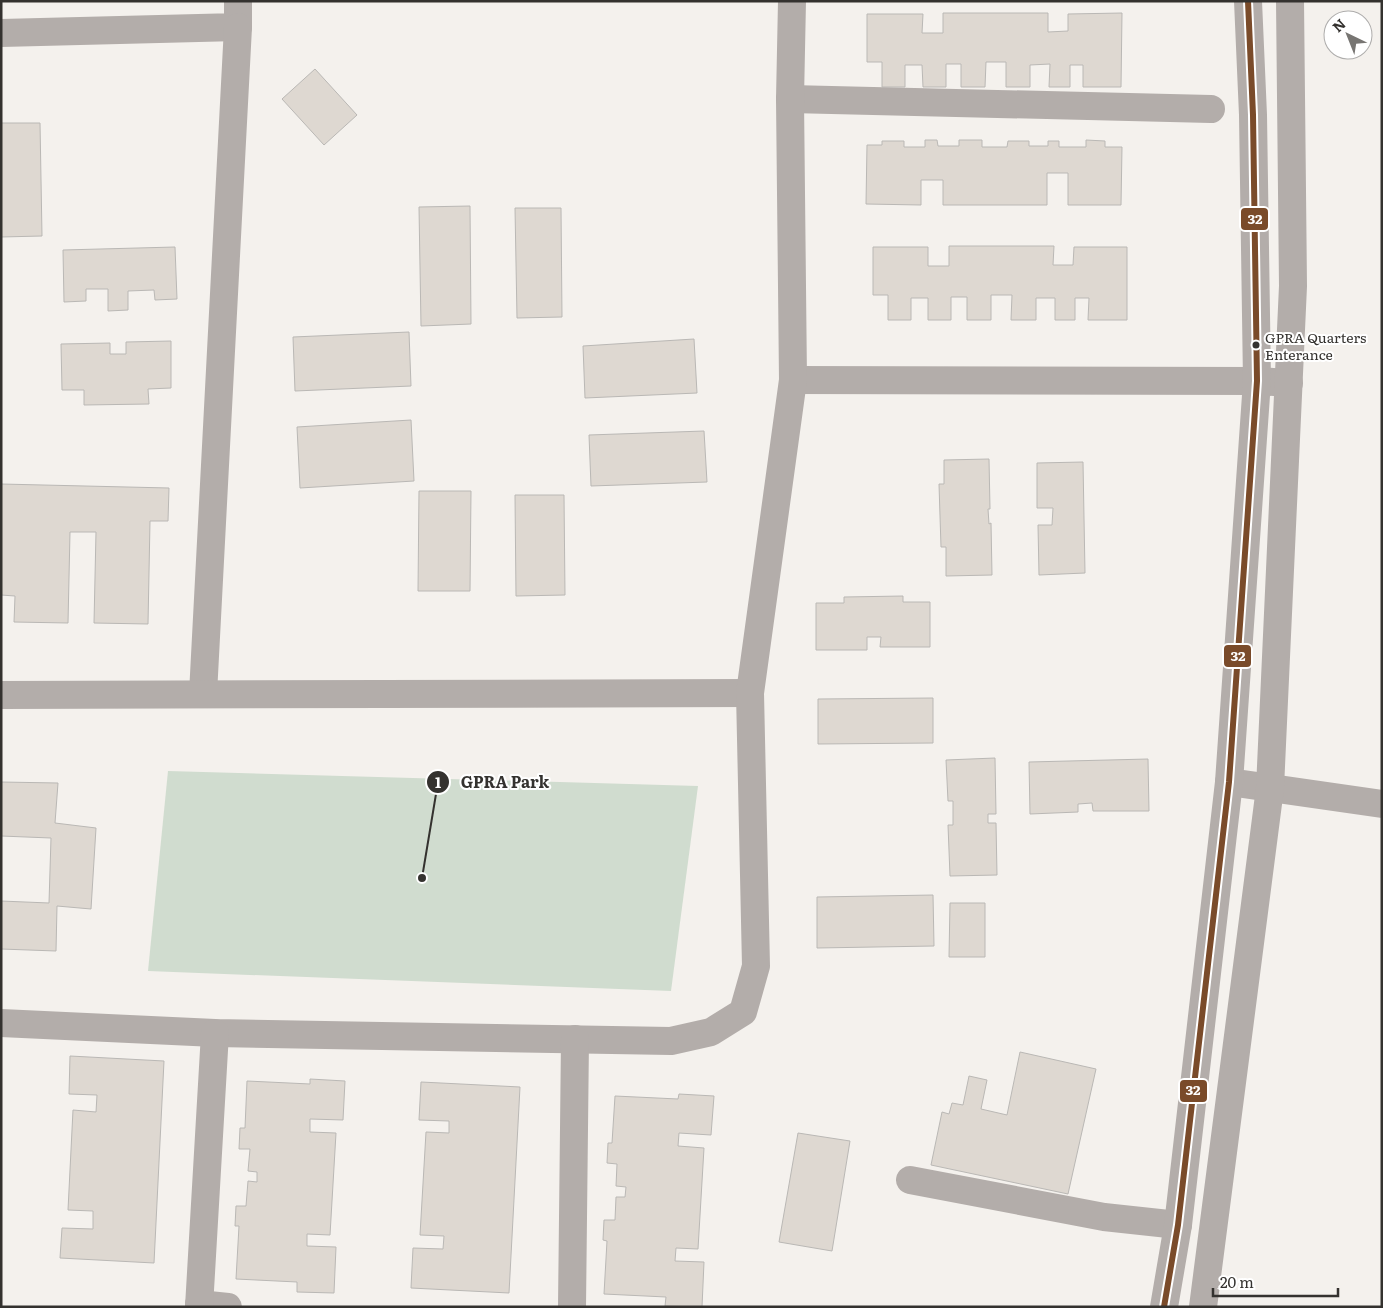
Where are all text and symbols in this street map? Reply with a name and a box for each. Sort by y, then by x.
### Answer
north arrow [1323,10,1373,60]
text: N [1327,13,1350,36]
line badge: 32 [1240,207,1269,231]
text: 32 [1247,208,1263,228]
place label: GPRA Quarters Enterance [1265,327,1366,364]
marker: GPRA Quarters Enterance [1251,340,1261,350]
line badge: 32 [1223,644,1252,668]
text: 32 [1230,645,1246,665]
callout: GPRA Park [425,767,559,798]
text: GPRA Park [461,769,550,793]
text: 1 [435,770,441,793]
line badge: 32 [1179,1079,1208,1103]
text: 32 [1185,1079,1201,1099]
scale bar [1213,1266,1338,1298]
text: 20 m [1220,1270,1254,1293]

